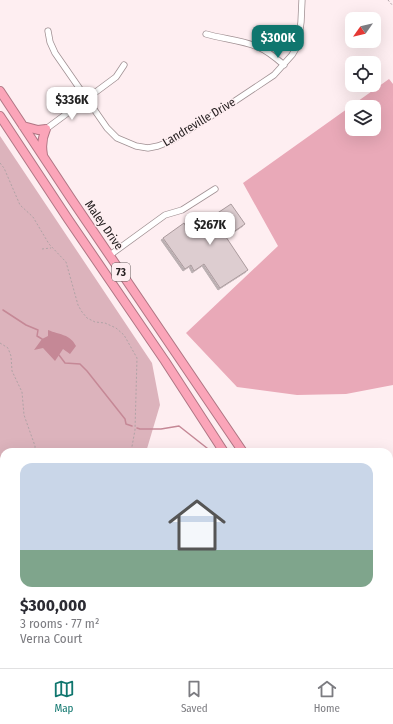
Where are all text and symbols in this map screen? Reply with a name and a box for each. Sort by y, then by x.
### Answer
north arrow [345,12,381,48]
map controls [345,12,381,136]
pin: $300K [250,25,306,59]
text: $300K [261,30,295,45]
button: locate [345,56,381,92]
pin: $336K [44,87,100,121]
text: $336K [55,92,89,107]
street label: Landreville Drive [160,95,238,149]
button: layers [345,100,381,136]
street label: Maley Drive [82,198,126,252]
pin: $267K [182,212,238,246]
text: $267K [194,217,226,232]
road number: 73 [112,263,130,281]
icon: home [161,489,233,561]
text: $300,000 [20,595,87,616]
text: 3 rooms · 77 m² [20,616,99,631]
text: Verna Court [20,631,82,646]
tab: Map [53,678,75,715]
tab: Saved [181,678,208,715]
tab: Home [314,678,340,715]

